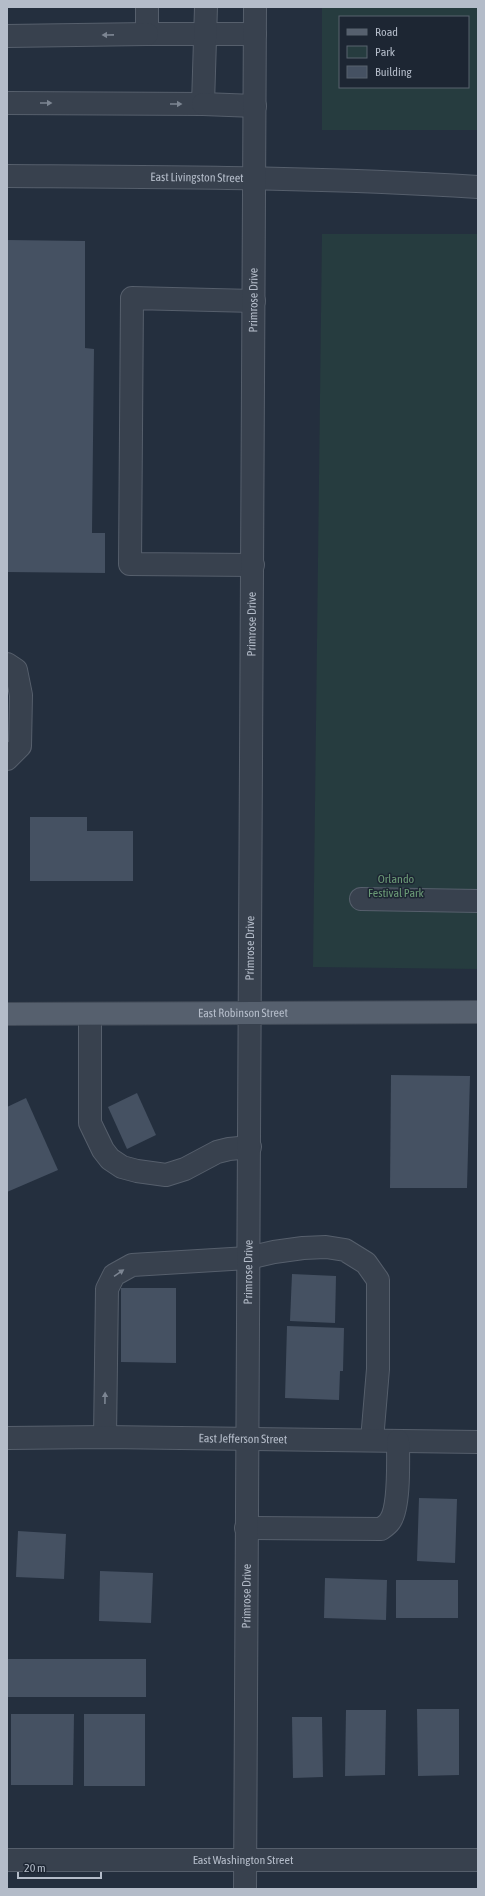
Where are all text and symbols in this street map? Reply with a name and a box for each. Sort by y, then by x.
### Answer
legend [339,16,469,88]
text: Road [375,25,398,39]
one-way arrow [101,32,114,38]
text: Park [375,45,396,59]
text: Building [375,65,413,79]
one-way arrow [40,100,53,106]
one-way arrow [170,101,183,107]
street label: East Livingston Street [150,170,244,185]
street label: Primrose Drive [246,268,261,332]
street label: Primrose Drive [245,592,259,656]
park label: Orlando Festival Park [368,872,425,900]
street label: Primrose Drive [243,916,257,980]
street label: East Robinson Street [198,1006,288,1020]
street label: Primrose Drive [241,1240,255,1304]
one-way arrow [114,1269,125,1276]
one-way arrow [102,1392,109,1404]
street label: East Jefferson Street [199,1431,288,1446]
street label: Primrose Drive [239,1564,254,1628]
street label: East Washington Street [193,1853,294,1867]
scale bar [18,1854,101,1880]
text: 20 m [24,1861,46,1875]

